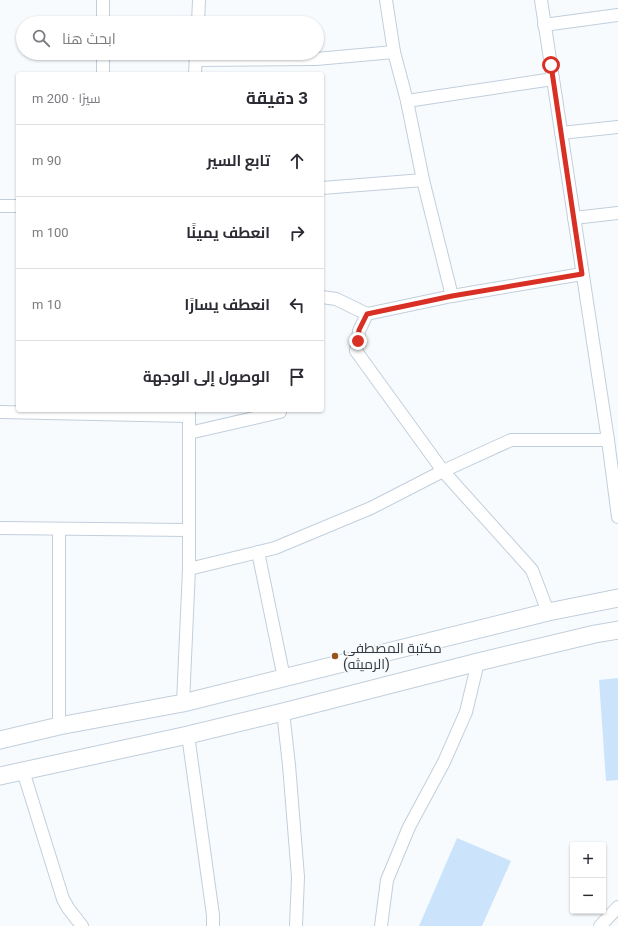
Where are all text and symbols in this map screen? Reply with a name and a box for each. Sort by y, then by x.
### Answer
search box [16,16,324,60]
icon: search [30,27,52,49]
text: ابحث هنا [62,30,116,48]
route start [542,56,560,74]
text: 3 دقيقة [246,88,308,108]
text: سيرًا · 200 m [32,91,100,106]
icon: ahead [286,150,308,172]
text: تابع السير [207,152,270,170]
text: 90 m [32,153,61,168]
icon: right [286,222,308,244]
text: انعطف يمينًا [186,224,270,242]
text: 100 m [32,225,69,240]
icon: left [286,294,308,316]
text: انعطف يسارًا [184,296,270,314]
text: 10 m [32,297,61,312]
route end [349,332,367,350]
icon: arrive [286,366,308,388]
text: الوصول إلى الوجهة [143,368,270,386]
place label: مكتبة المصطفى (الرميثه) [343,640,442,673]
marker: مكتبة المصطفى (الرميثه) [330,651,340,661]
map controls [570,842,606,914]
button: + [570,842,606,878]
button: − [570,878,606,914]

